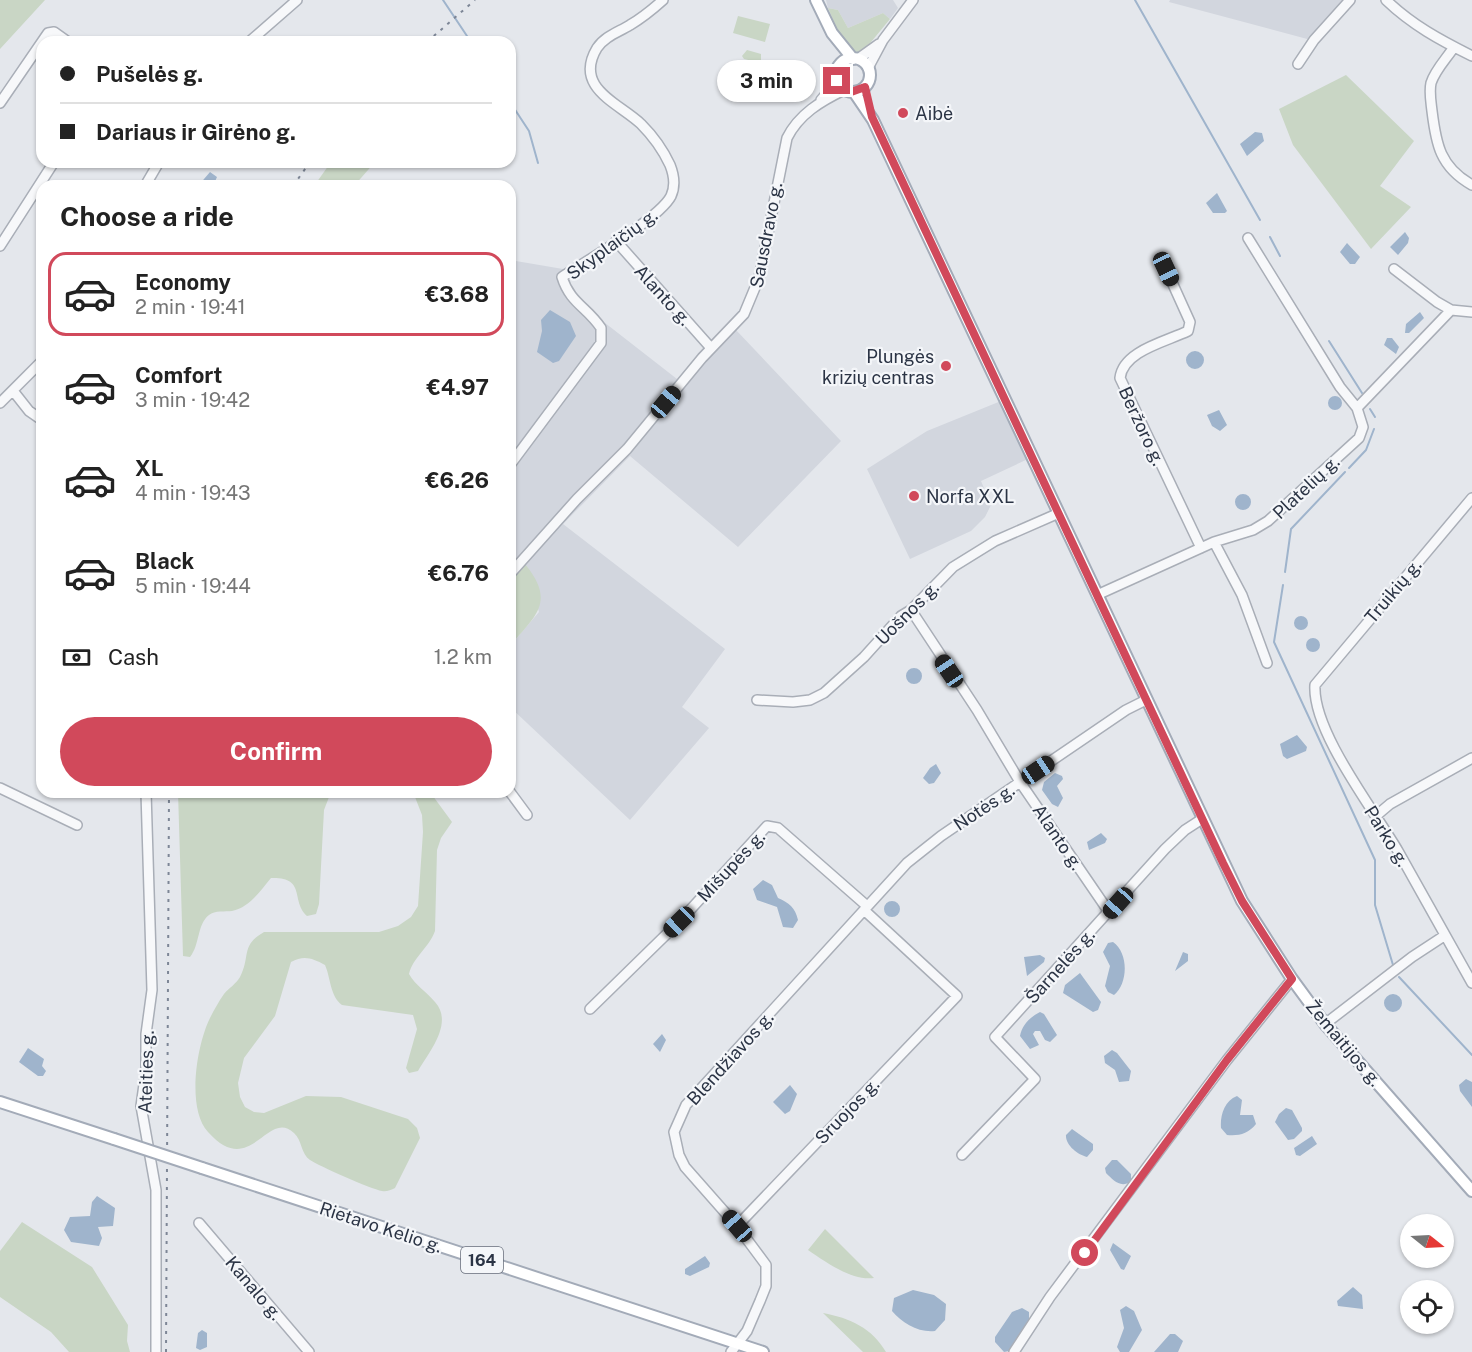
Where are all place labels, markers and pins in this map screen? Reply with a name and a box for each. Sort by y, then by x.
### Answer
place label: Aibė [915,103,953,124]
marker: Aibė [896,106,910,120]
place label: Plungės krizių centras [822,346,934,388]
marker: Plungės krizių centras [939,359,953,373]
place label: Norfa XXL [926,486,1014,507]
marker: Norfa XXL [907,489,921,503]

